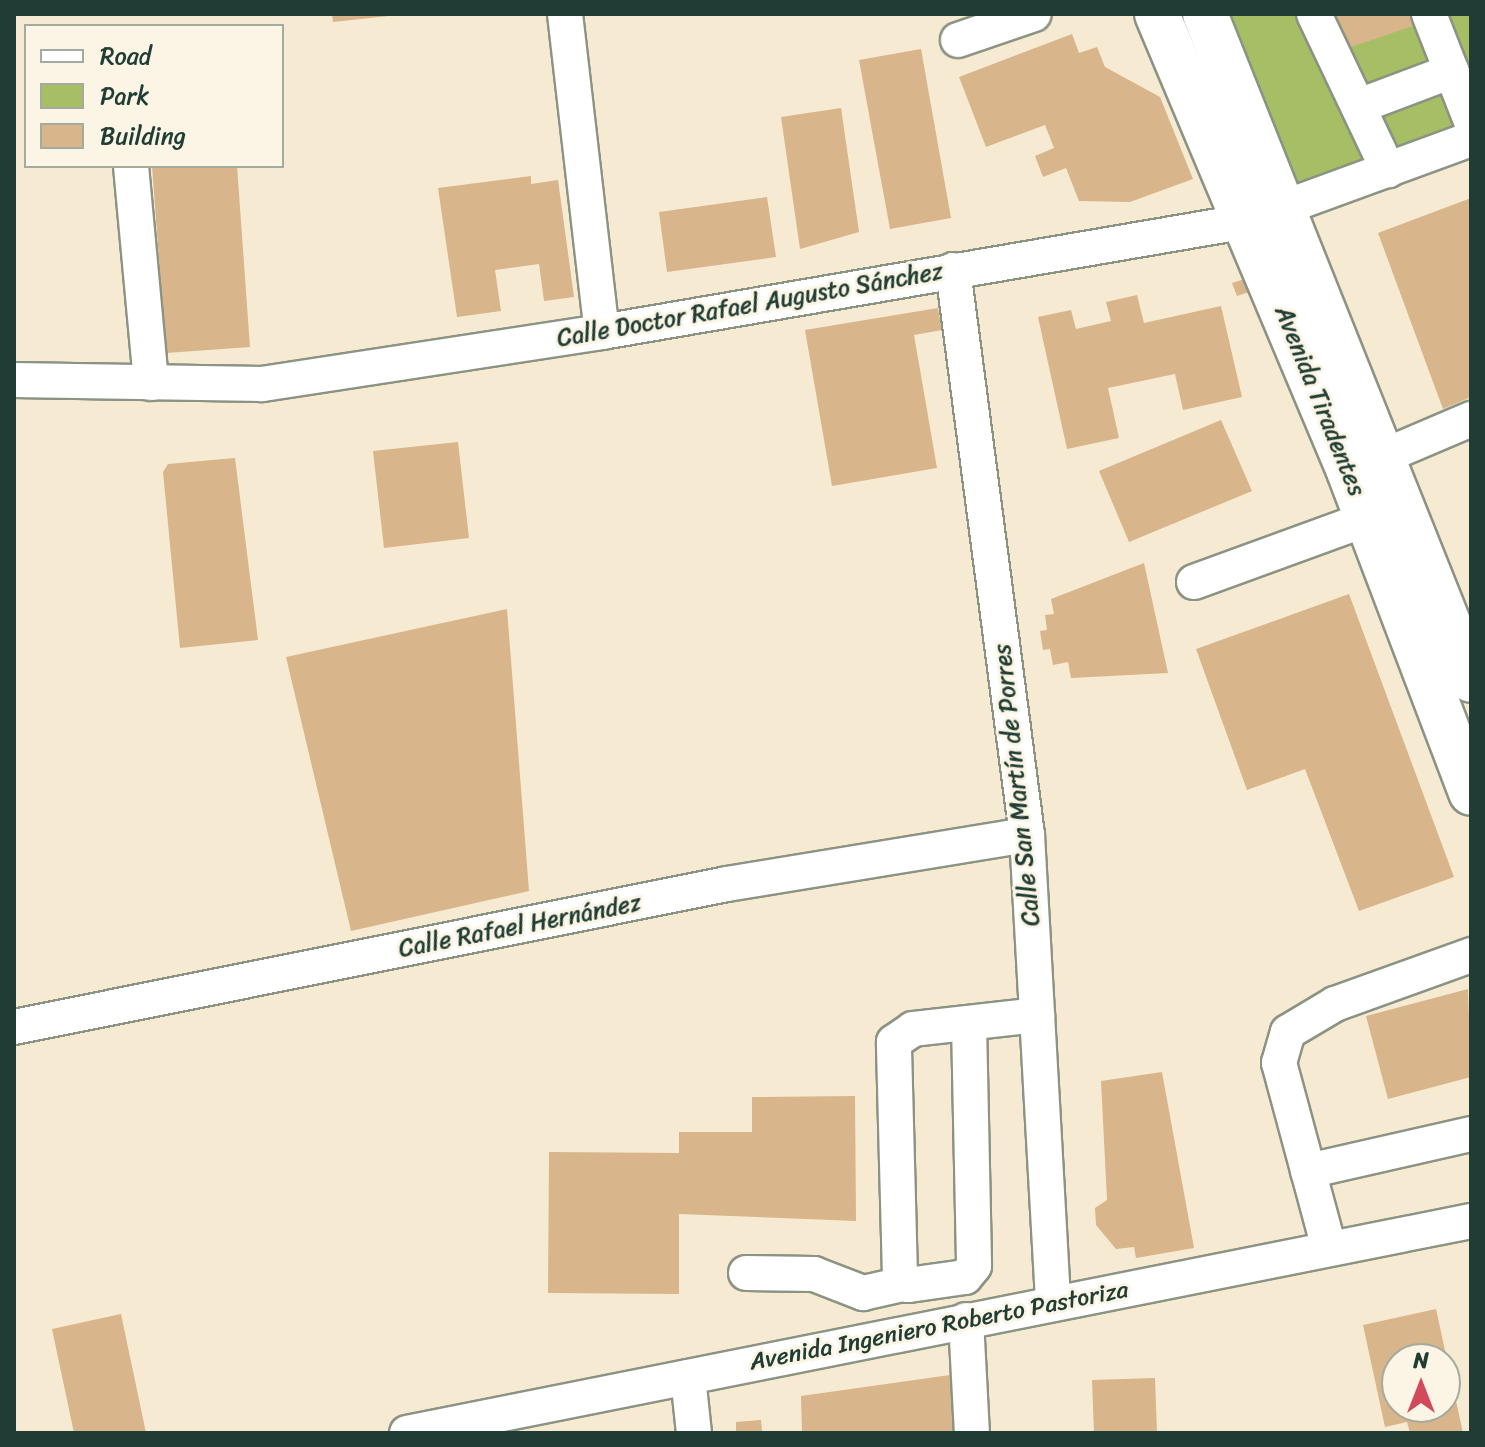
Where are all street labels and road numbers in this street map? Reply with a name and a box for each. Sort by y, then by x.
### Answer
street label: Calle Doctor Rafael Augusto Sánchez [555,257,945,353]
street label: Avenida Tiradentes [1269,302,1371,500]
street label: Calle San Martín de Porres [988,643,1046,927]
street label: Calle Rafael Hernández [396,888,644,964]
street label: Avenida Ingeniero Roberto Pastoriza [747,1275,1131,1377]

